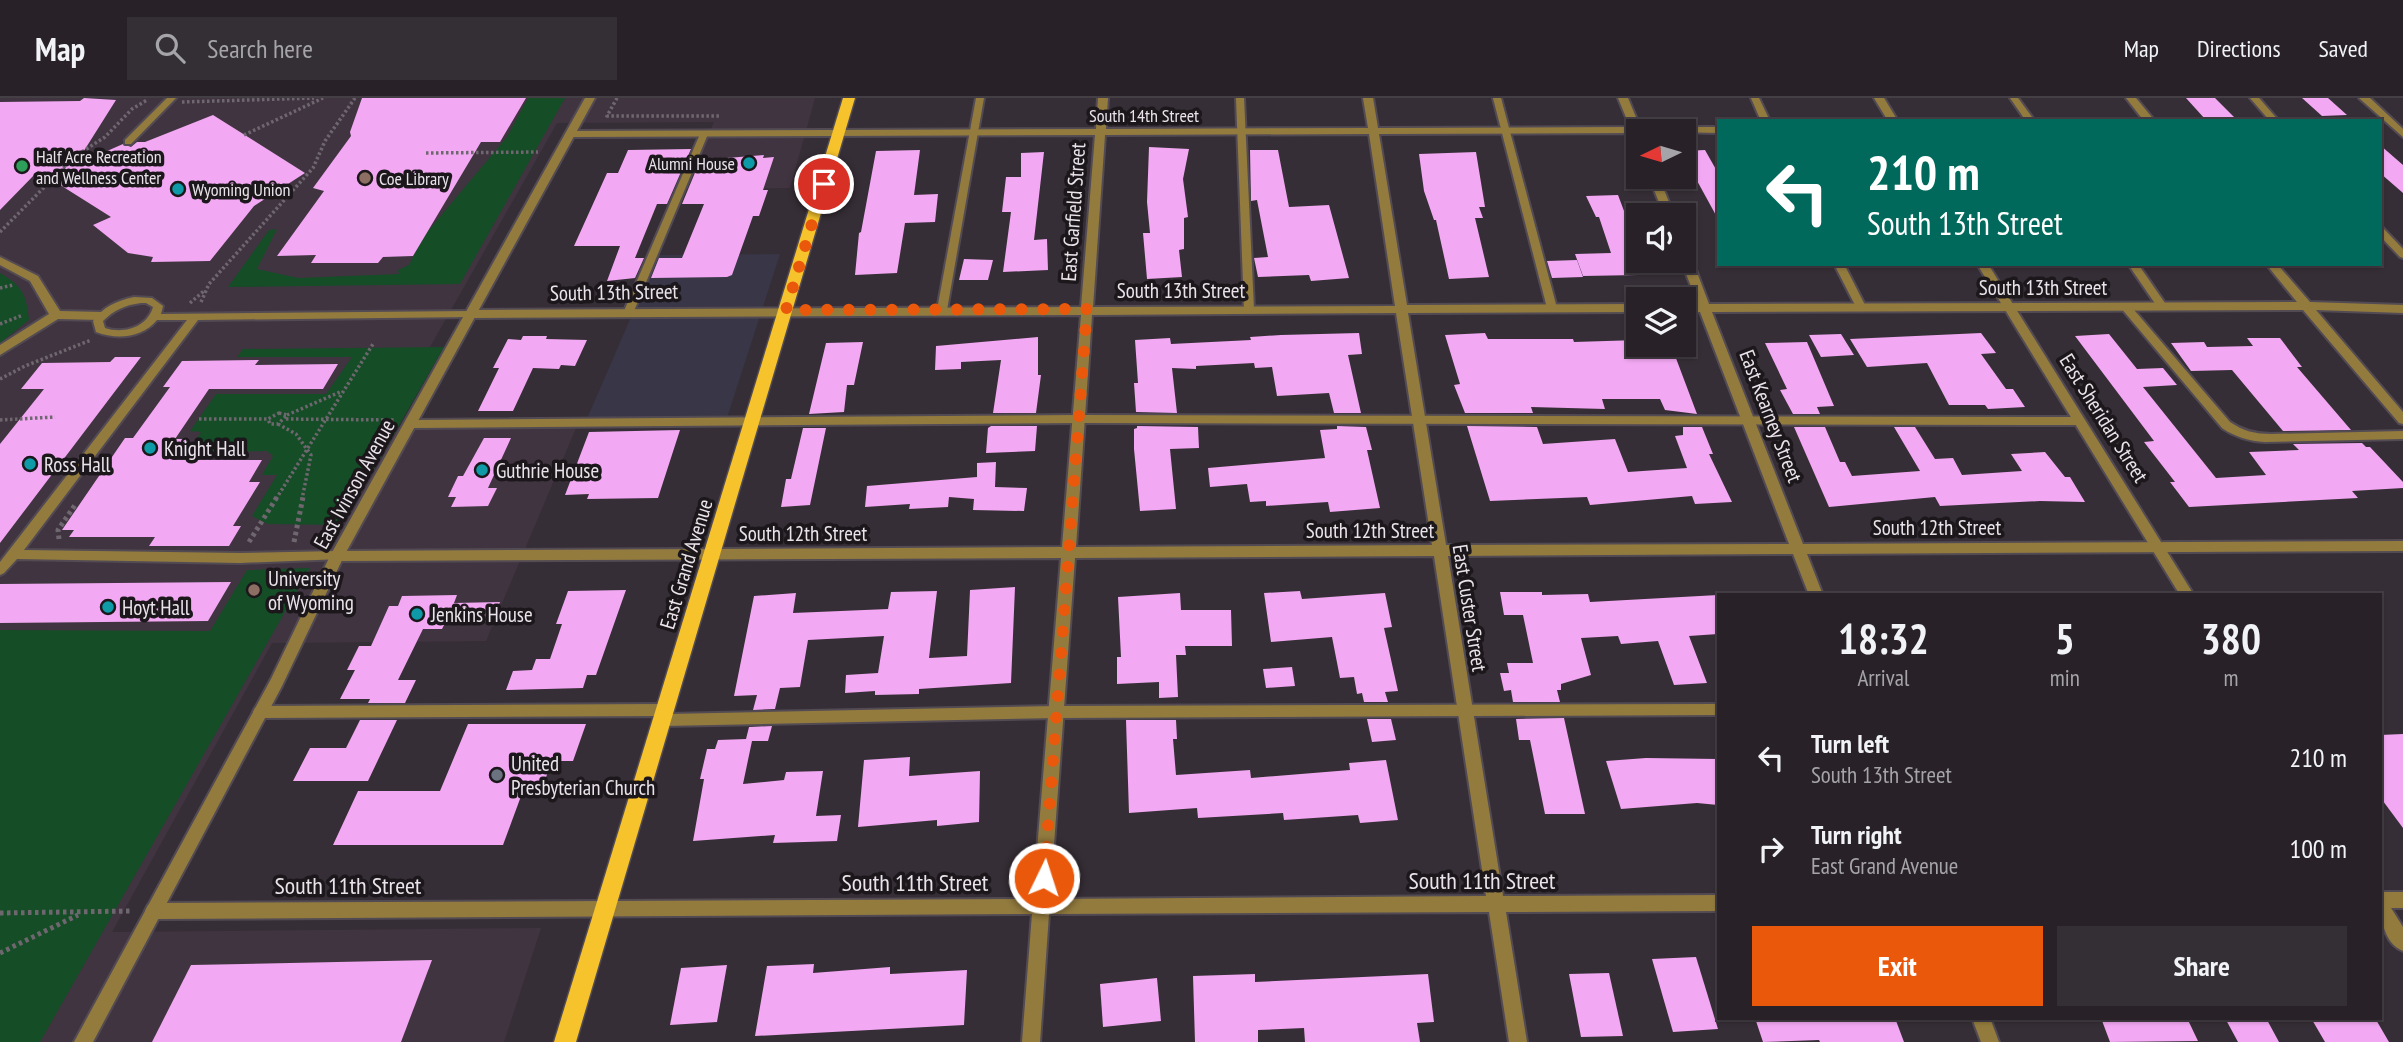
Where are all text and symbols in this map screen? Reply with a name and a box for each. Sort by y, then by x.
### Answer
search box [127,17,617,80]
text: Map [35,27,85,70]
icon: search [151,29,189,67]
text: Search here [207,32,313,65]
text: Map [2124,33,2159,64]
text: Directions [2197,33,2281,64]
text: Saved [2319,33,2368,64]
street label: South 14th Street [1089,104,1199,127]
north arrow [1626,119,1696,189]
map controls [1626,119,1696,357]
text: 210 m [1867,140,1980,204]
street label: East Garfield Street [1055,142,1091,282]
place label: Half Acre Recreation and Wellness Center [36,145,162,189]
icon: left [1752,147,1843,238]
place label: Alumni House [648,152,735,175]
pin [794,154,854,214]
marker: Alumni House [741,155,757,171]
marker: Half Acre Recreation and Wellness Center [14,158,30,174]
icon: arrive [805,165,843,203]
place label: Coe Library [379,167,449,190]
marker: Coe Library [357,170,373,186]
place label: Wyoming Union [192,178,290,201]
marker: Wyoming Union [170,181,186,197]
text: South 13th Street [1867,202,2063,244]
button: sound [1626,203,1696,273]
street label: South 13th Street [1979,274,2107,301]
street label: South 13th Street [550,277,679,307]
street label: South 13th Street [1117,277,1245,304]
button: layers [1626,287,1696,357]
street label: East Kearney Street [1733,346,1809,486]
street label: East Sheridan Street [2054,349,2154,487]
street label: East Ivinson Avenue [307,415,401,553]
place label: Knight Hall [164,435,246,462]
marker: Knight Hall [142,440,158,456]
place label: Ross Hall [44,451,111,478]
marker: Ross Hall [22,456,38,472]
place label: Guthrie House [496,457,599,484]
marker: Guthrie House [474,462,490,478]
street label: East Grand Avenue [653,496,719,632]
street label: South 12th Street [1873,514,2001,541]
street label: South 12th Street [1306,517,1434,544]
street label: South 12th Street [739,520,867,547]
street label: East Custer Street [1447,543,1493,674]
place label: University of Wyoming [268,565,354,616]
marker: University of Wyoming [246,582,262,598]
place label: Hoyt Hall [122,594,190,621]
marker: Hoyt Hall [100,599,116,615]
place label: Jenkins House [430,601,533,628]
marker: Jenkins House [409,606,425,622]
text: 18:32 [1838,611,1929,666]
text: 5 [2055,611,2075,666]
text: 380 [2201,611,2261,666]
text: Arrival [1857,663,1909,692]
text: min [2050,663,2080,692]
text: m [2223,663,2238,692]
text: Turn left [1811,727,1889,760]
icon: left [1752,739,1790,777]
text: 210 m [2289,741,2347,774]
place label: United Presbyterian Church [511,750,655,801]
text: South 13th Street [1811,760,1952,789]
marker: United Presbyterian Church [489,767,505,783]
text: Turn right [1811,818,1902,851]
icon: right [1752,830,1790,868]
text: 100 m [2289,832,2347,865]
position arrow [1007,841,1081,915]
text: East Grand Avenue [1811,851,1958,880]
street label: South 11th Street [1409,865,1556,896]
street label: South 11th Street [842,867,989,898]
street label: South 11th Street [275,870,422,901]
button: Exit [1752,926,2043,1006]
button: Share [2057,926,2347,1006]

